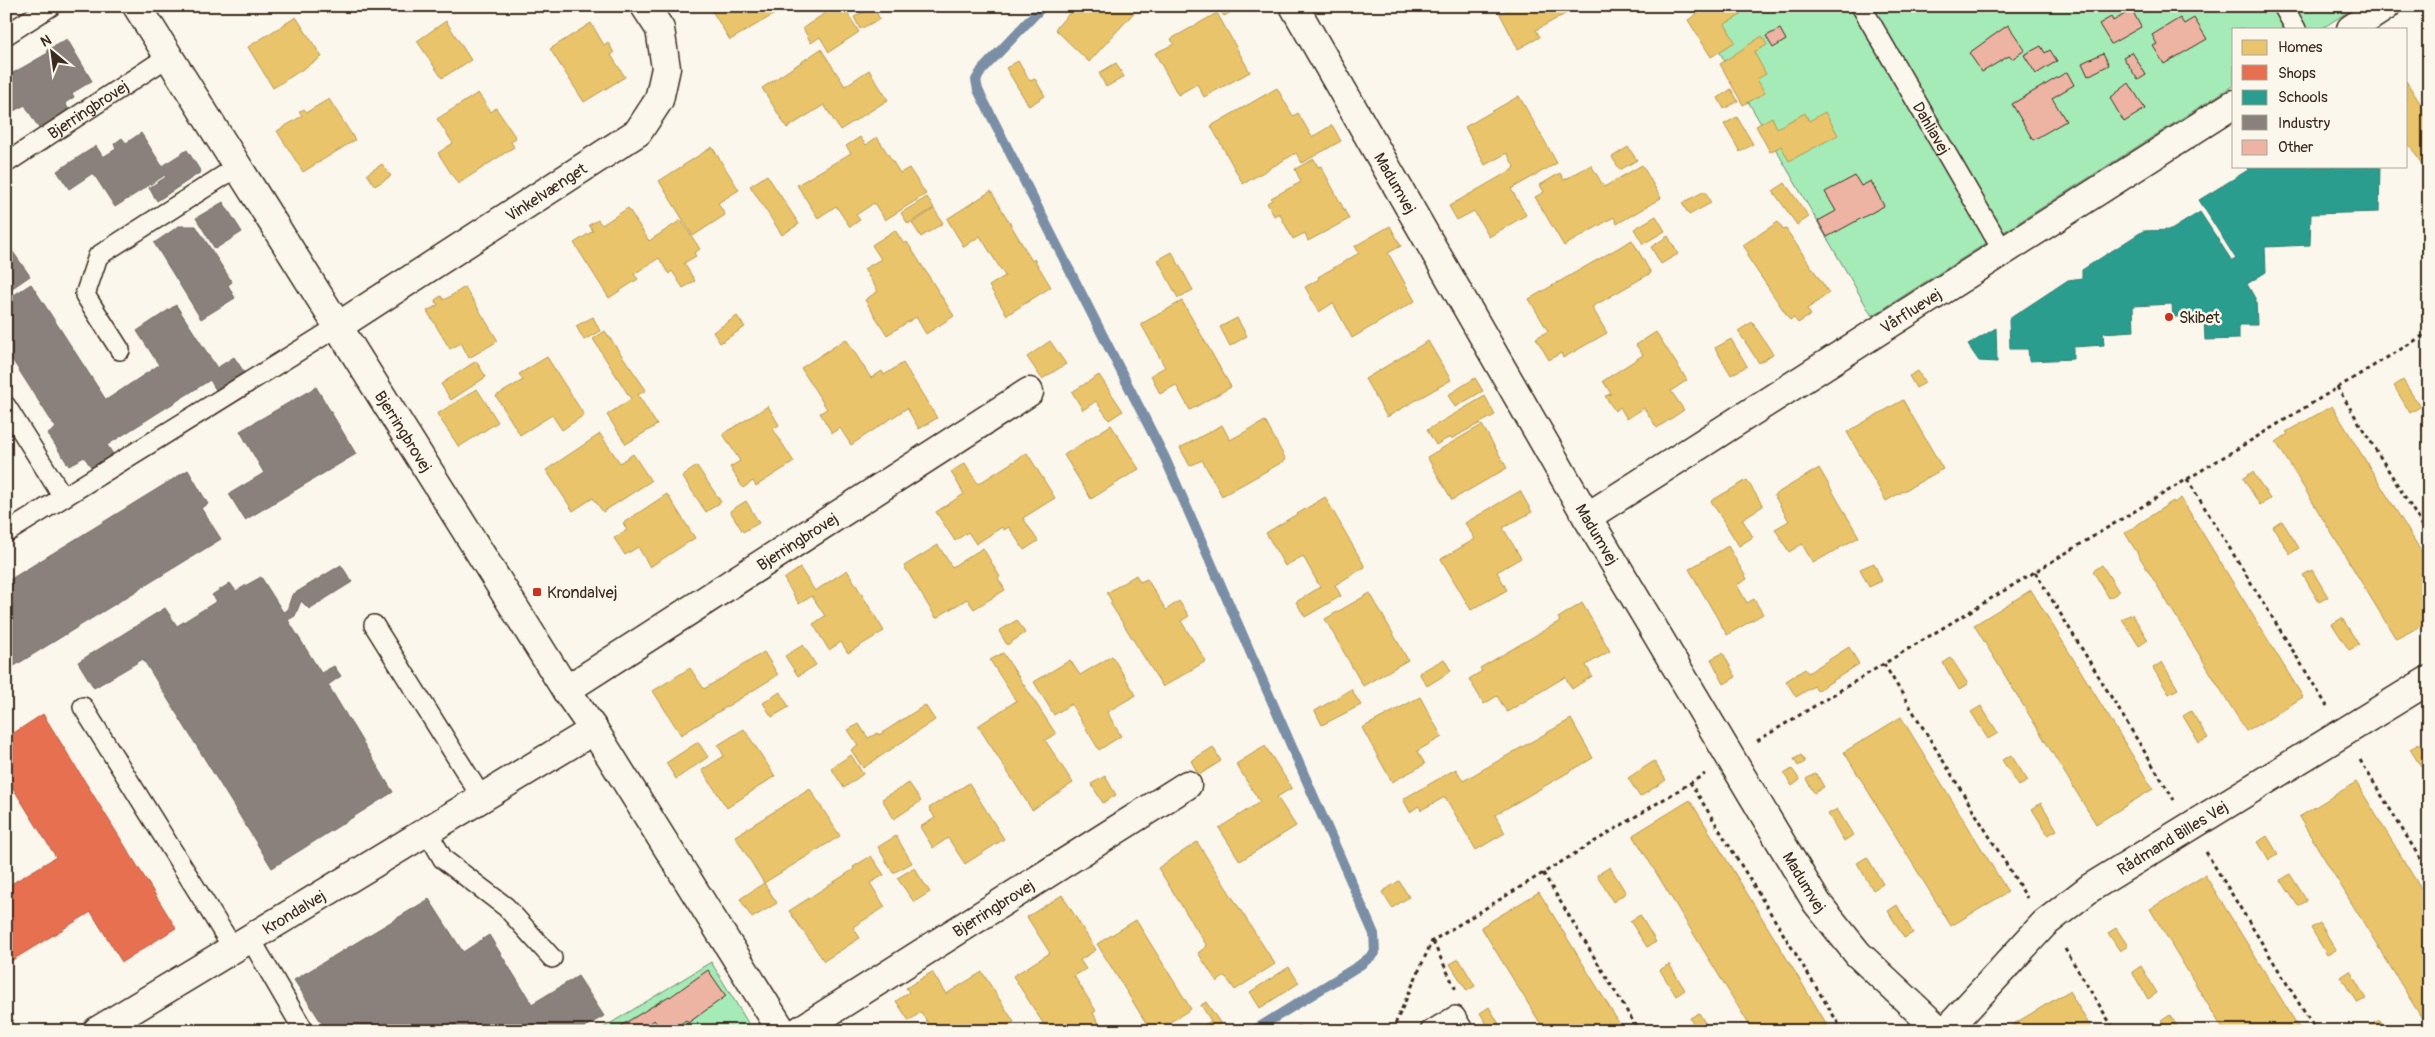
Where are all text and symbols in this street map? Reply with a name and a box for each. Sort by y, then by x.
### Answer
north arrow [28,28,78,78]
legend [2232,28,2408,168]
text: N [38,31,54,51]
text: Homes [2278,38,2323,57]
text: Shops [2278,64,2316,83]
street label: Bjerringbrovej [44,76,133,144]
text: Schools [2278,88,2328,107]
street label: Dahliavej [1908,98,1954,159]
text: Industry [2278,114,2331,133]
text: Other [2278,138,2314,157]
street label: Madumvej [1369,149,1420,218]
street label: Vinkelvænget [502,158,591,226]
street label: Vårfluevej [1877,284,1946,338]
place label: Skibet [2179,308,2221,328]
marker: Skibet [2163,311,2175,323]
street label: Bjerringbrovej [370,387,436,476]
street label: Madumvej [1571,501,1622,569]
street label: Bjerringbrovej [753,509,842,575]
place label: Krondalvej [547,583,617,603]
marker: Krondalvej [531,586,543,598]
street label: Rådmand Billes Vej [2114,797,2232,880]
street label: Madumvej [1778,849,1830,917]
street label: Bjerringbrovej [949,875,1038,942]
street label: Krondalvej [259,886,330,940]

